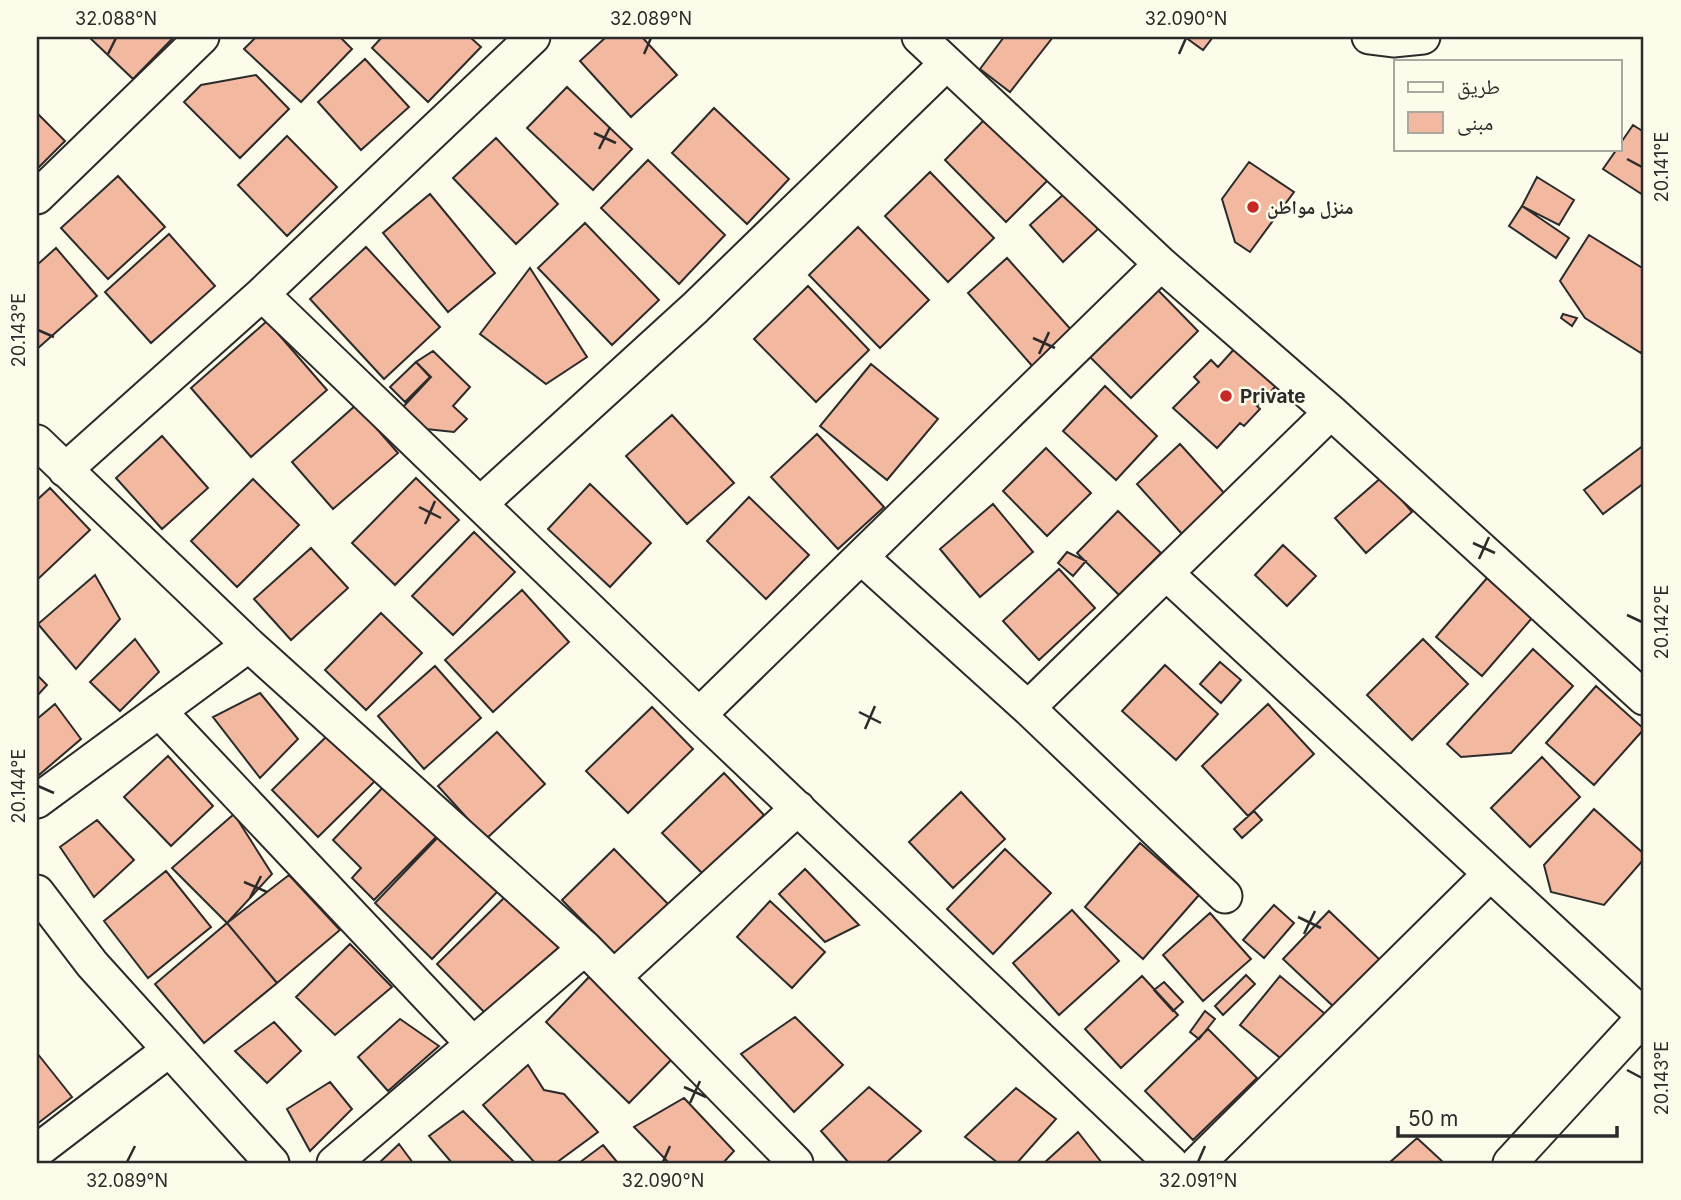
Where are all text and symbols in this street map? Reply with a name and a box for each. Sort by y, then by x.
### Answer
text: 32.088°N [75,8,157,29]
text: 32.089°N [610,8,692,29]
text: 32.090°N [1145,8,1227,29]
legend [1394,60,1622,150]
text: طريق [1457,74,1500,100]
text: مبنى [1457,110,1493,136]
text: 20.141°E [1651,132,1672,202]
place label: منزل مواطن [1267,196,1353,219]
marker: منزل مواطن [1245,199,1261,215]
text: 20.143°E [8,293,29,367]
place label: Private [1240,385,1306,408]
marker: Private [1218,388,1234,404]
text: 20.142°E [1651,585,1672,659]
text: 20.144°E [8,749,29,823]
text: 20.143°E [1651,1041,1672,1115]
scale bar [1398,1095,1616,1139]
text: 50 m [1408,1106,1458,1131]
text: 32.089°N [86,1170,168,1191]
text: 32.090°N [622,1170,704,1191]
text: 32.091°N [1159,1170,1237,1191]

